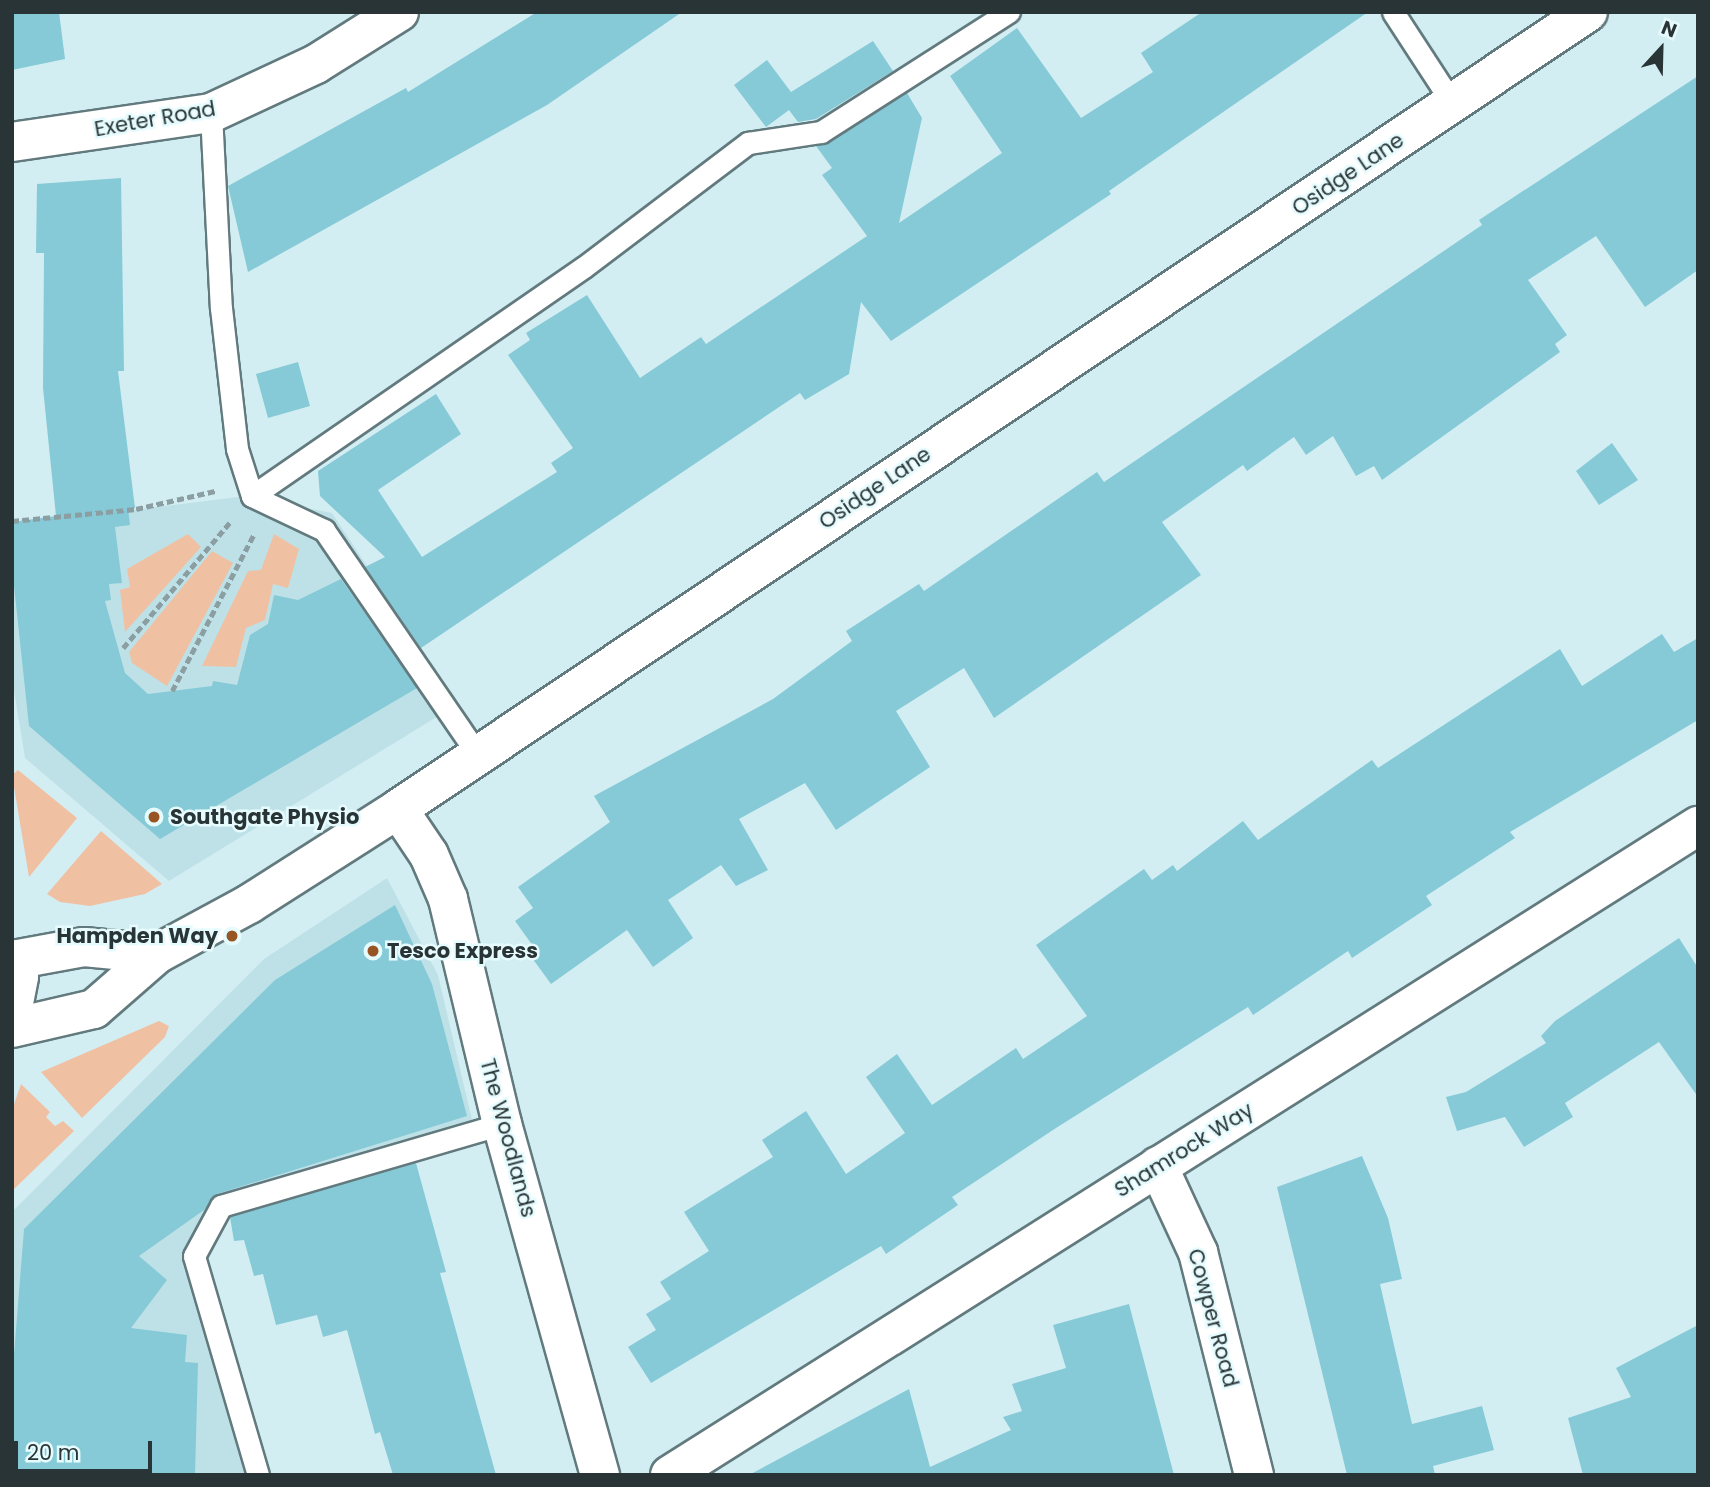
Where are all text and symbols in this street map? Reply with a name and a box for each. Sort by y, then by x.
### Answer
north arrow [1626,14,1696,84]
text: N [1657,14,1681,44]
street label: Exeter Road [92,96,218,142]
street label: Osidge Lane [1287,127,1409,221]
street label: Osidge Lane [814,441,936,535]
place label: Southgate Physio [170,804,359,830]
marker: Southgate Physio [144,807,164,827]
place label: Hampden Way [56,923,218,949]
marker: Hampden Way [224,928,240,944]
place label: Tesco Express [387,938,538,964]
marker: Tesco Express [365,943,381,959]
street label: The Woodlands [475,1056,541,1220]
street label: Shamrock Way [1110,1097,1258,1203]
street label: Cowper Road [1182,1246,1244,1390]
scale bar [18,1428,156,1472]
text: 20 m [27,1438,80,1467]

